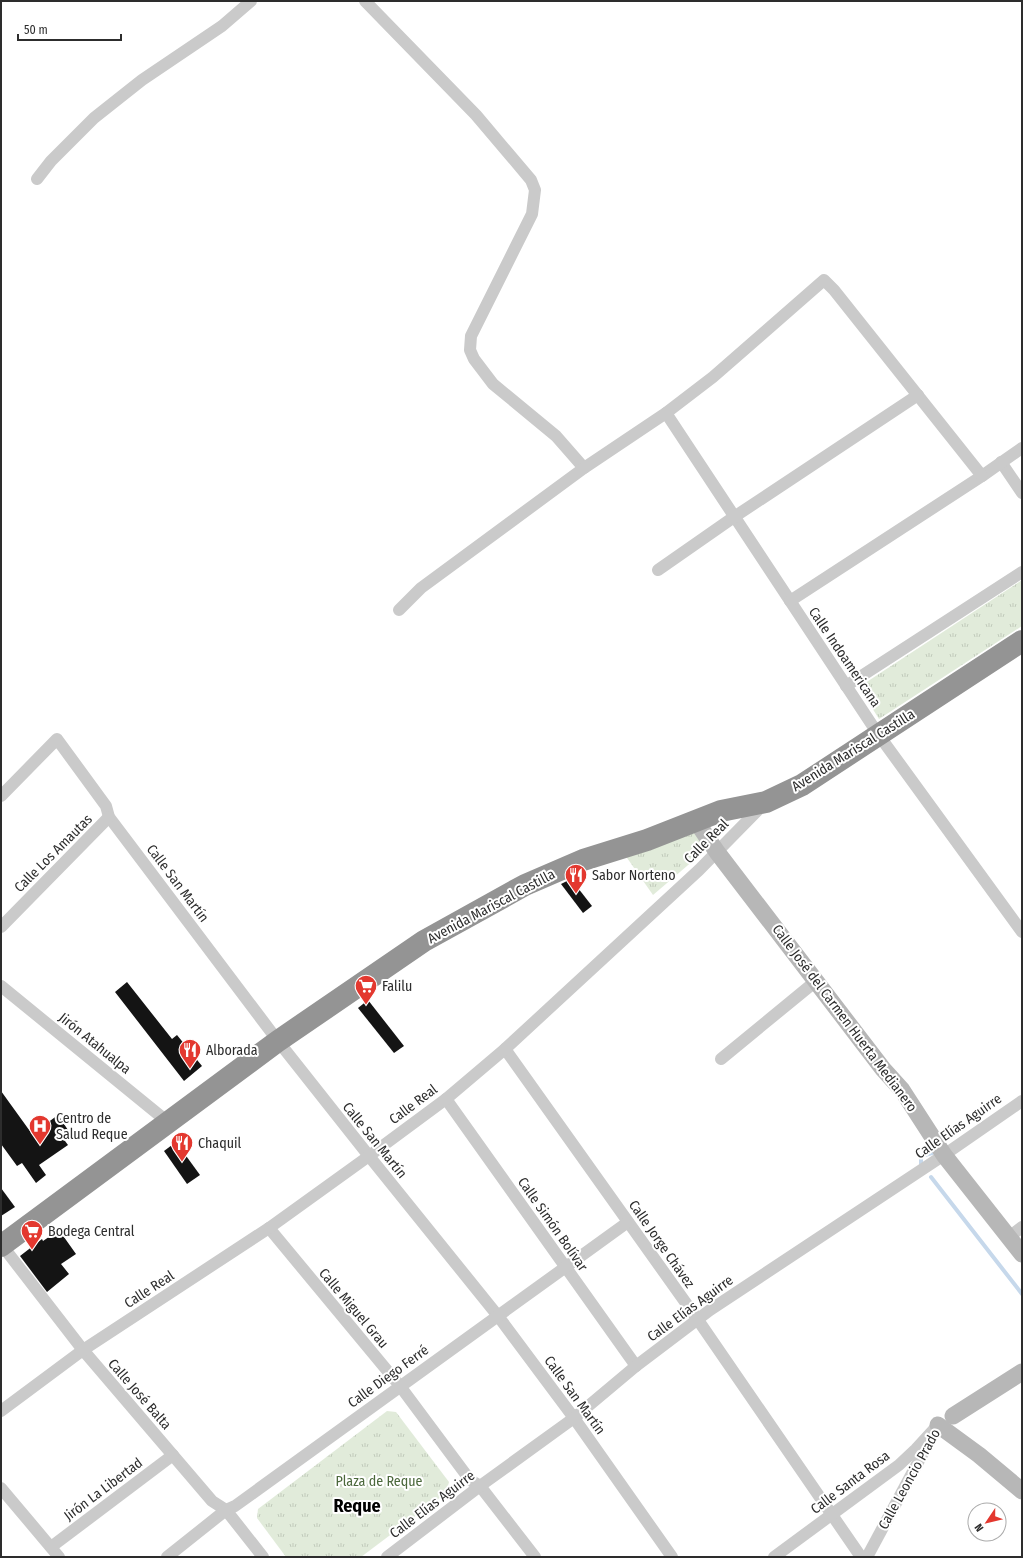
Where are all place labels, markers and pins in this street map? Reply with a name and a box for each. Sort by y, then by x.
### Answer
restaurant icon: Sabor Norteno [563,862,589,895]
place label: Sabor Norteno [592,867,676,884]
supermarket icon: Falilu [353,973,379,1006]
place label: Falilu [382,978,412,995]
restaurant icon: Alborada [177,1037,203,1070]
place label: Alborada [206,1042,258,1059]
place label: Centro de Salud Reque [56,1110,128,1143]
hospital icon: Centro de Salud Reque [27,1113,53,1146]
restaurant icon: Chaquil [169,1130,195,1163]
place label: Chaquil [198,1135,242,1152]
supermarket icon: Bodega Central [19,1218,45,1251]
place label: Bodega Central [48,1223,135,1240]

